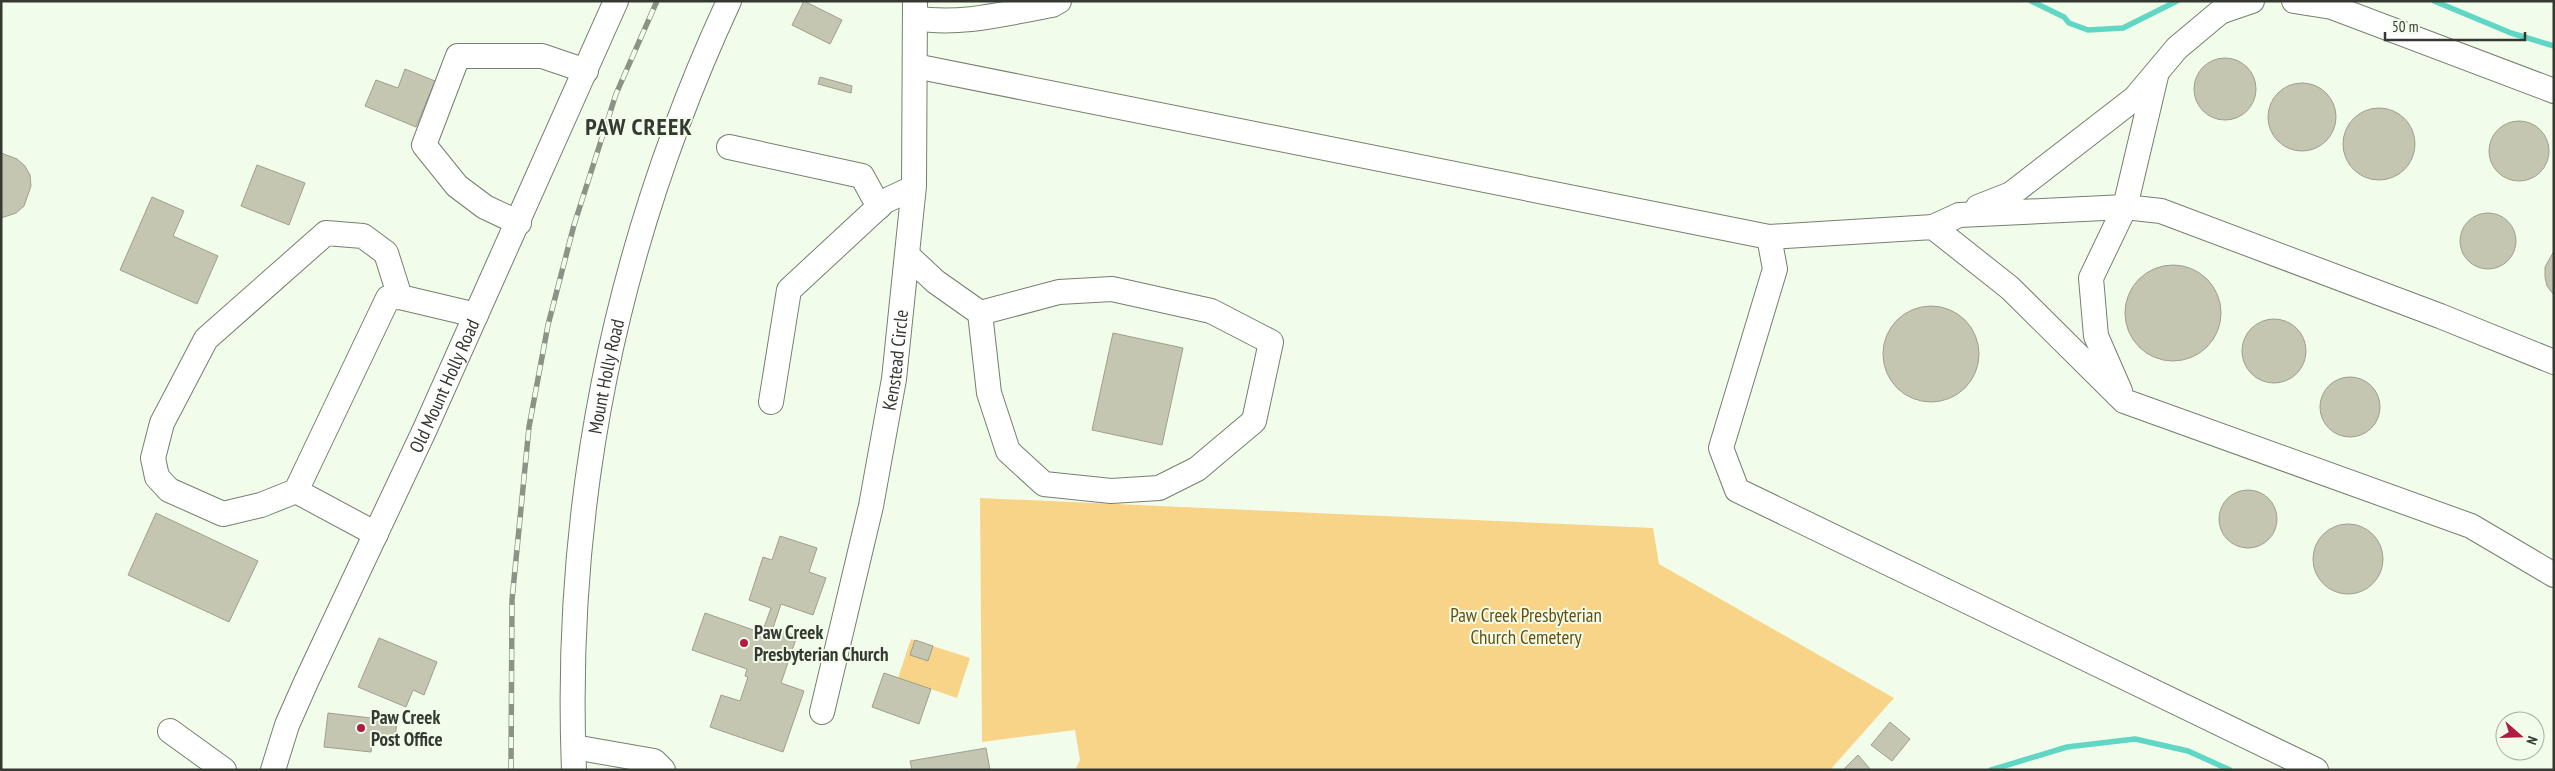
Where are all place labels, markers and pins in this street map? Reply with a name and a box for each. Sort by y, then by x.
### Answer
place label: Paw Creek Presbyterian Church [754,620,889,666]
marker: Paw Creek Presbyterian Church [738,637,750,649]
place label: Paw Creek Post Office [371,705,443,751]
marker: Paw Creek Post Office [355,722,367,734]

